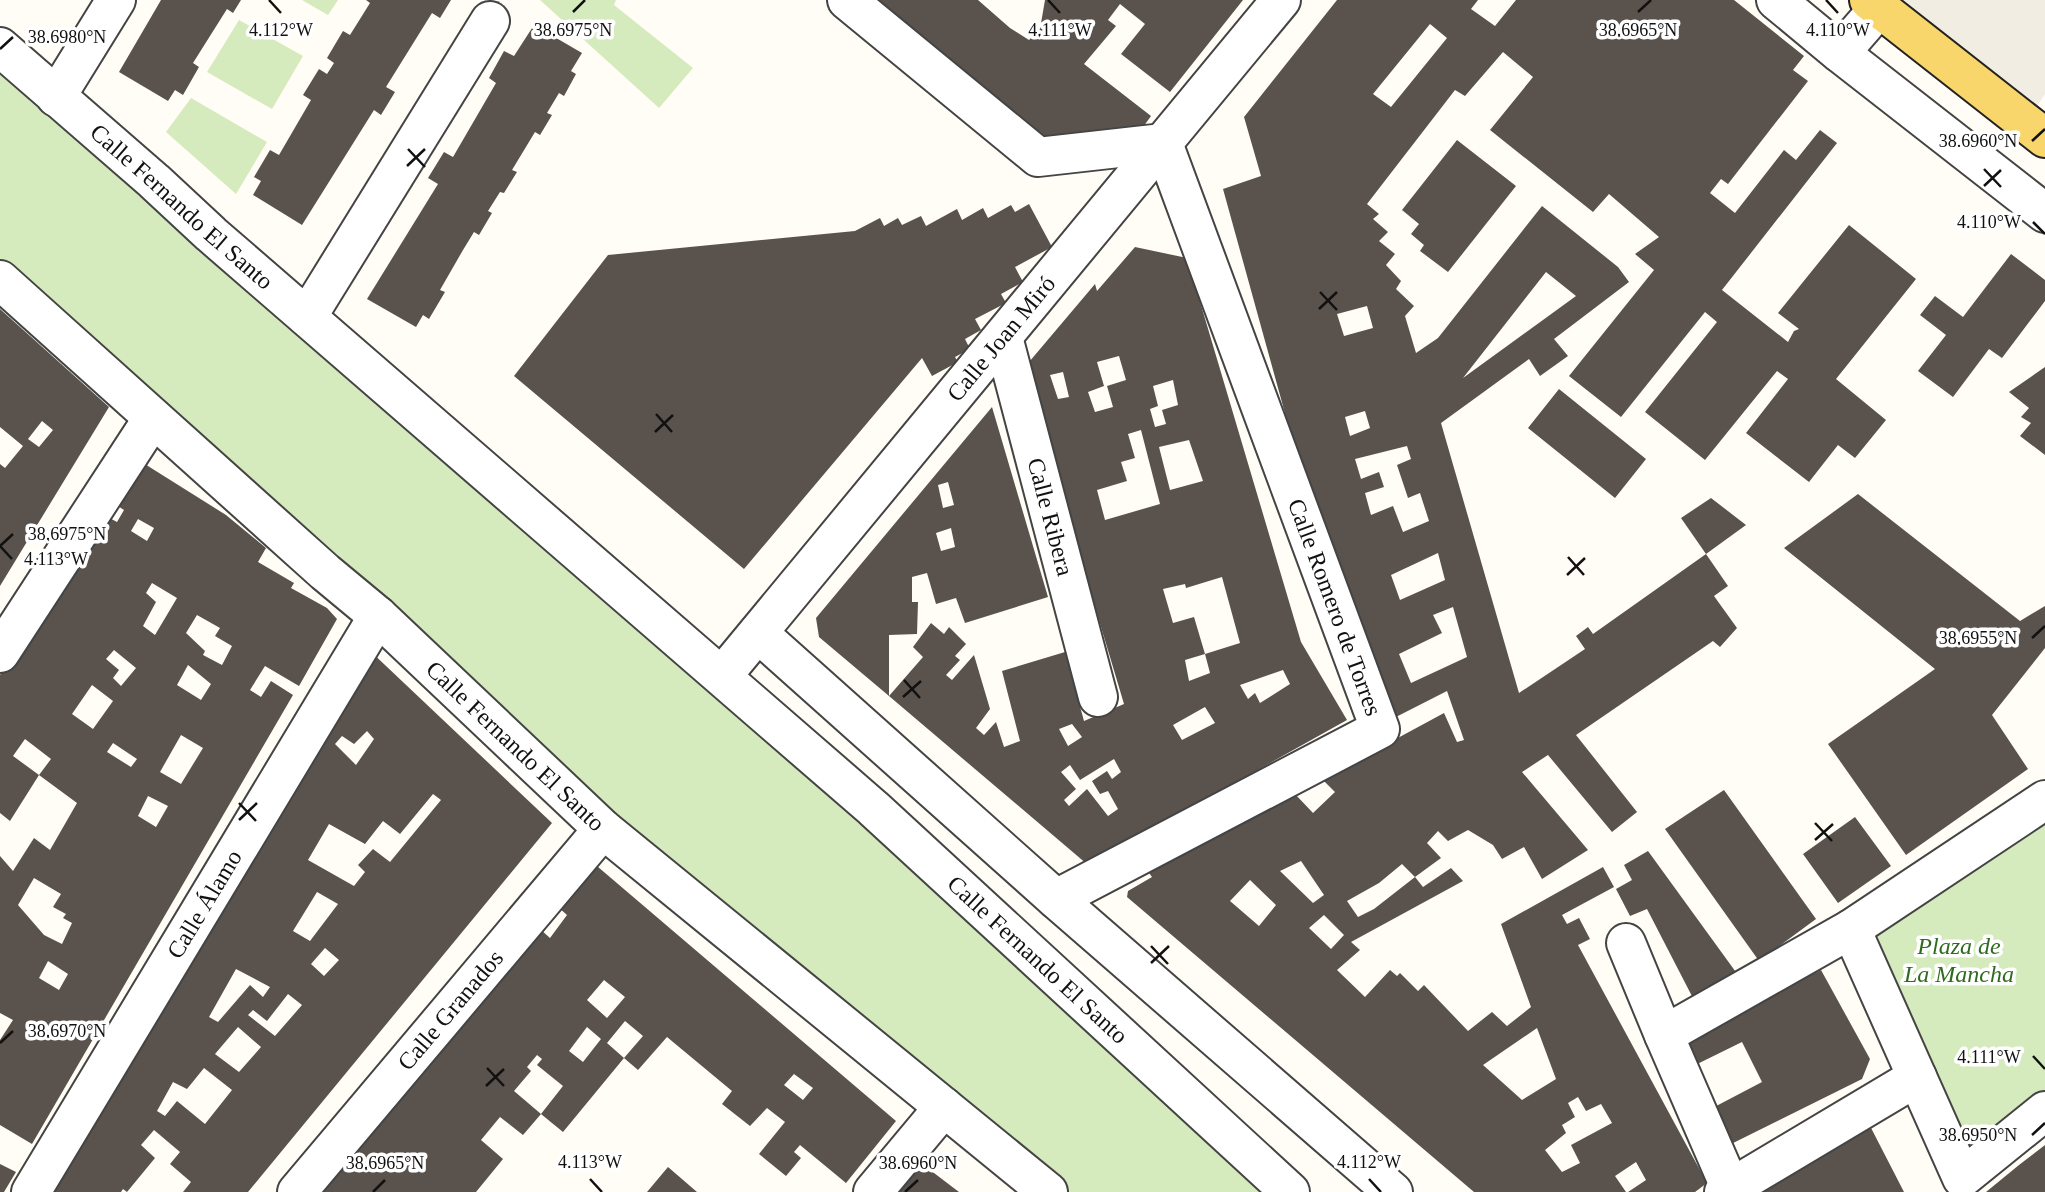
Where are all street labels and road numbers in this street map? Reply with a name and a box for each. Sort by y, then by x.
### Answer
street label: Calle Fernando El Santo [85,119,278,295]
street label: Calle Joan Miró [942,271,1060,406]
street label: Calle Ribera [1022,455,1079,579]
street label: Calle Romero de Torres [1283,495,1387,719]
street label: Calle Fernando El Santo [421,656,610,836]
street label: Calle Álamo [162,845,247,963]
street label: Calle Fernando El Santo [942,870,1133,1049]
street label: Calle Granados [393,945,508,1075]

